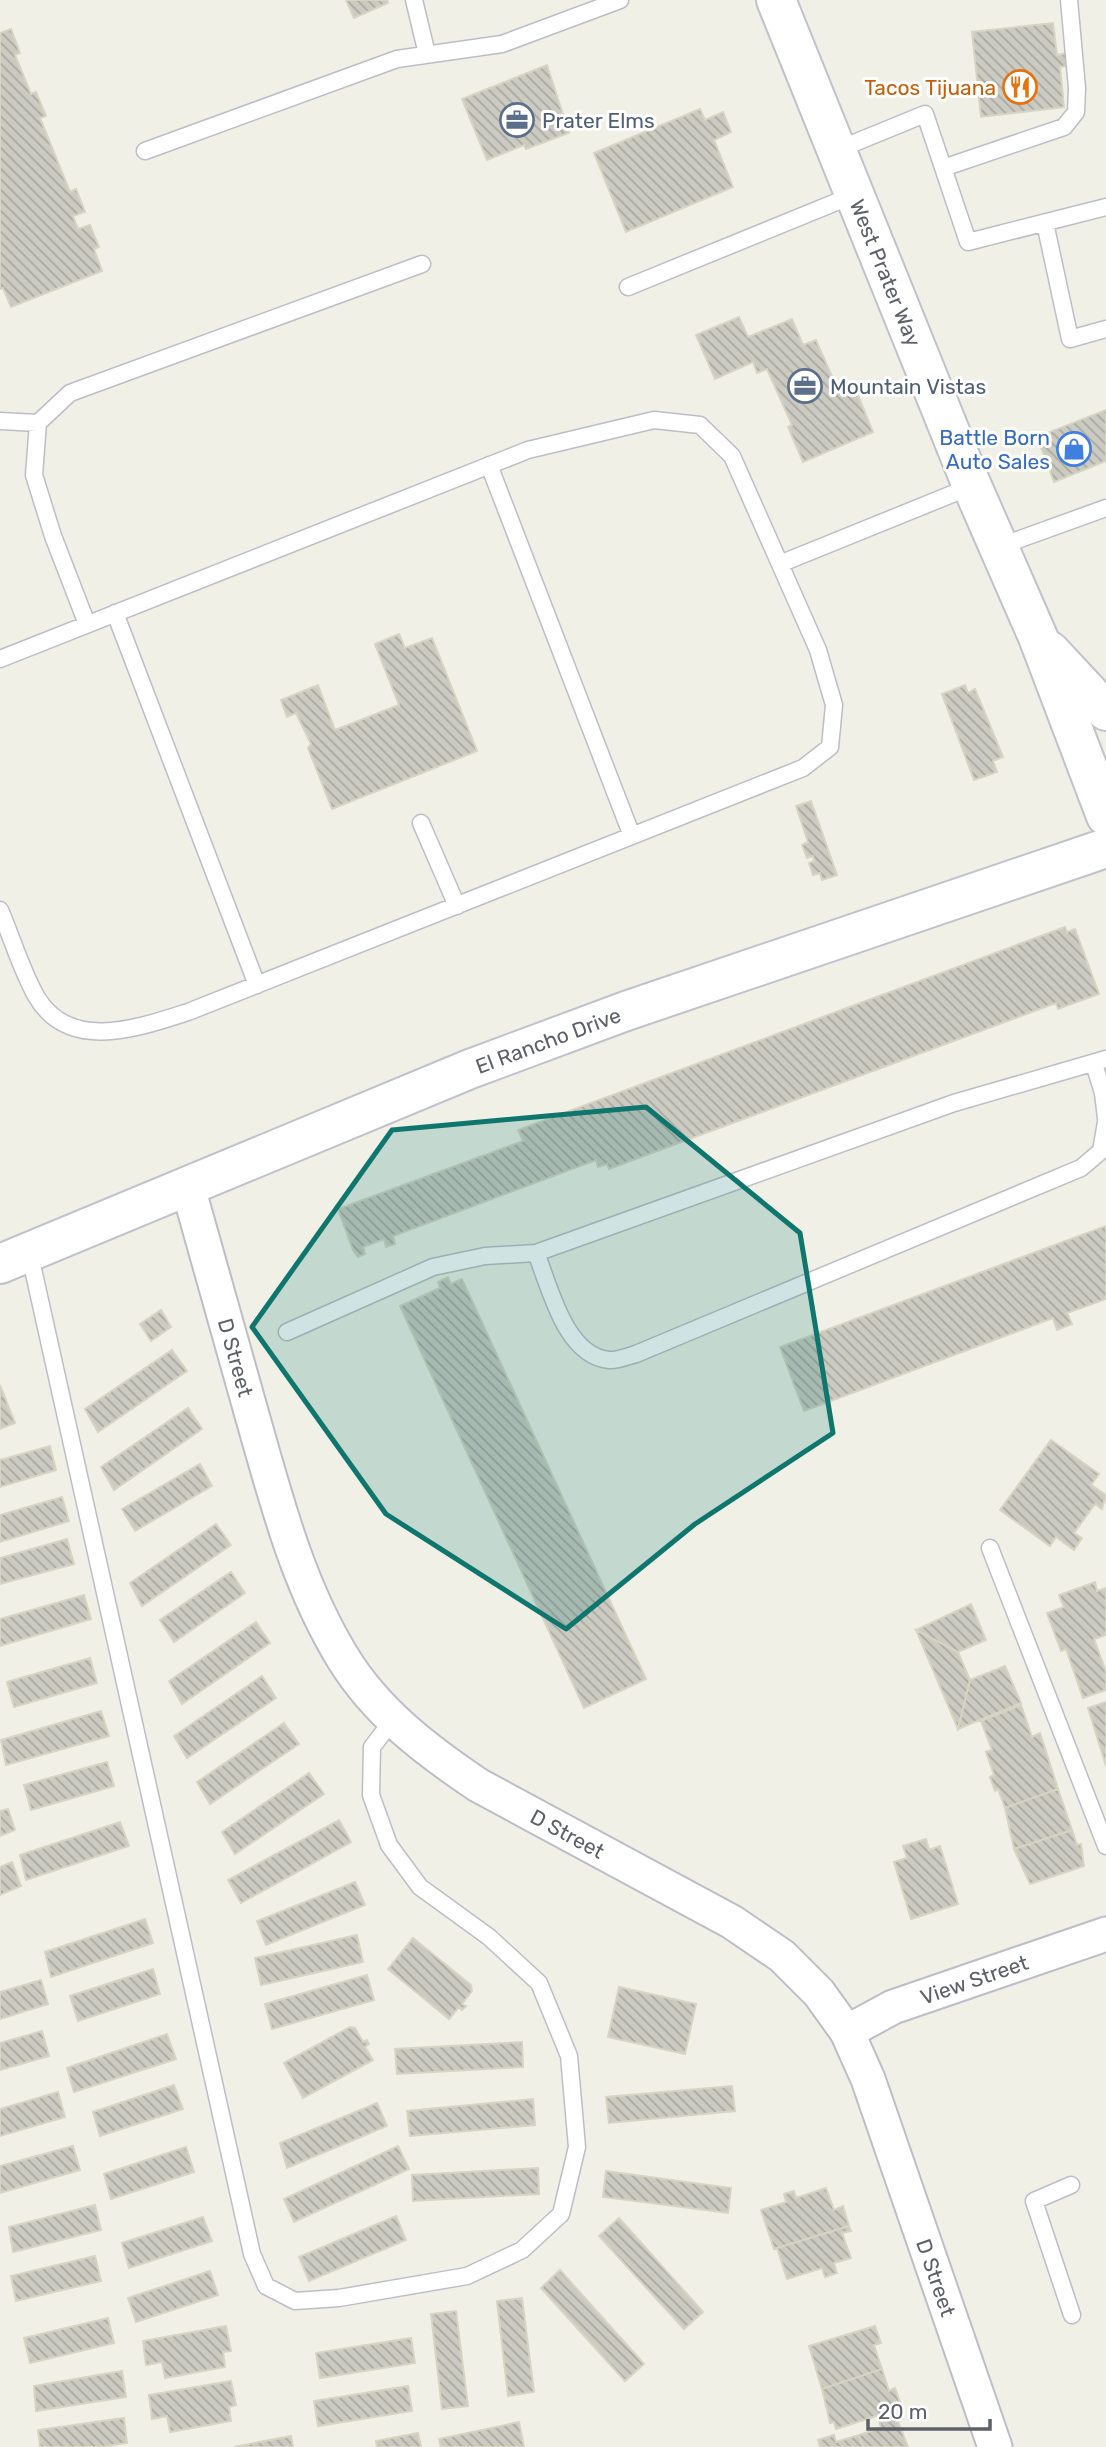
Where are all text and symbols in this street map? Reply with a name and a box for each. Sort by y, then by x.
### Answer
restaurant icon: Tacos Tijuana [1001,68,1039,106]
place label: Tacos Tijuana [864,75,996,100]
office icon: Prater Elms [498,101,536,139]
place label: Prater Elms [542,108,655,133]
street label: West Prater Way [845,195,927,350]
office icon: Mountain Vistas [786,367,824,405]
place label: Mountain Vistas [830,374,986,399]
place label: Battle Born Auto Sales [939,425,1050,474]
shop icon: Battle Born Auto Sales [1055,430,1093,468]
street label: El Rancho Drive [472,1002,624,1078]
street label: D Street [213,1315,259,1399]
street label: D Street [526,1803,609,1863]
street label: View Street [917,1949,1031,2009]
street label: D Street [912,2235,961,2320]
scale bar [868,2388,990,2432]
text: 20 m [878,2399,927,2424]

